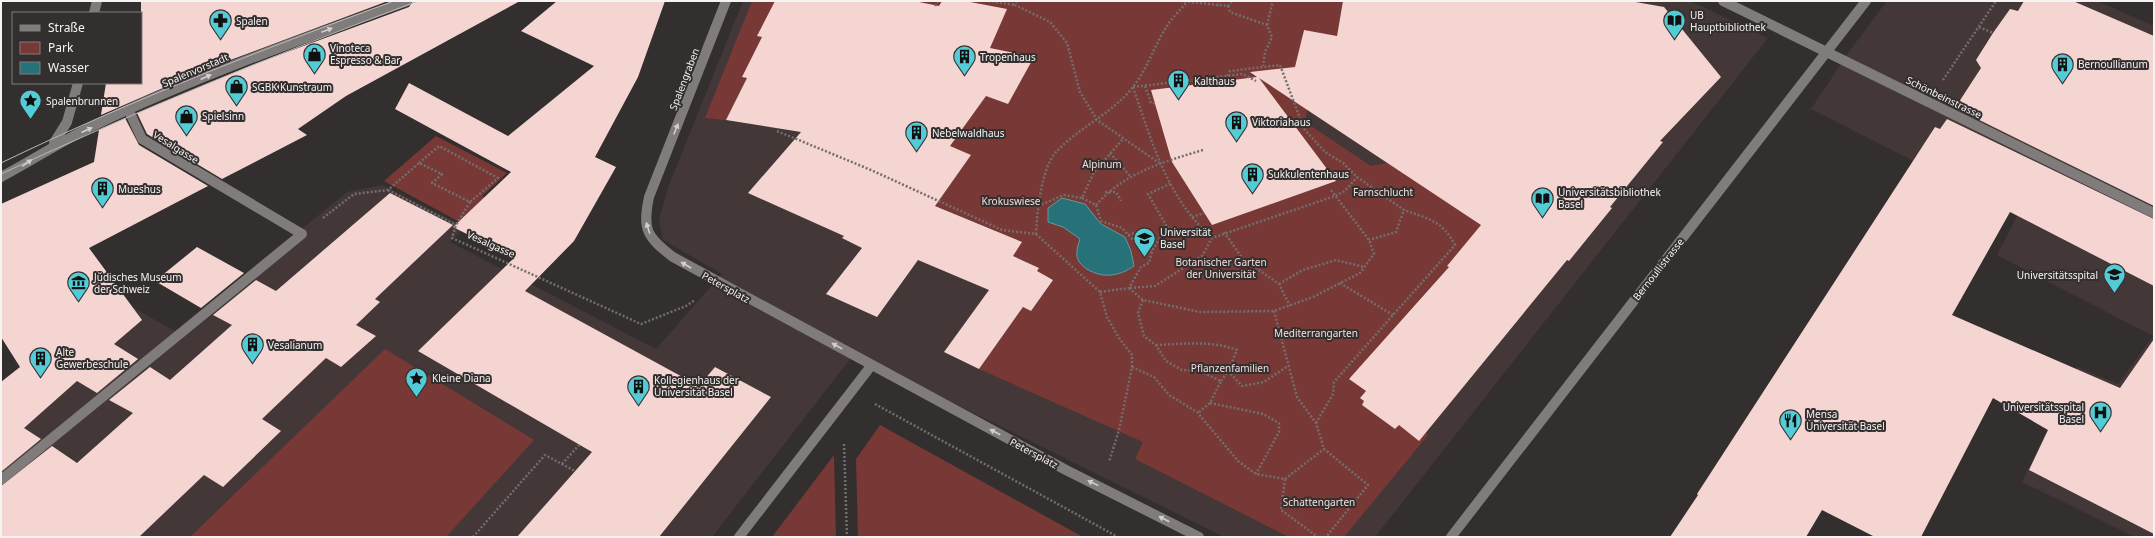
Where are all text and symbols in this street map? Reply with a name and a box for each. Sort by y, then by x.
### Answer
pharmacy icon: Spalen [207,8,233,41]
library icon: UB Hauptbibliothek [1662,8,1688,41]
place label: UB Hauptbibliothek [1690,8,1766,34]
legend [12,12,142,84]
place label: Spalen [236,14,268,28]
text: Straße [48,19,85,36]
one-way arrow [322,27,334,33]
text: Park [48,39,74,56]
shop icon: Vinoteca Espresso & Bar [302,41,328,74]
place label: Vinoteca Espresso & Bar [330,41,400,67]
building icon: Tropenhaus [952,44,978,77]
street label: Spalengraben [666,46,702,112]
street label: Spalenvorstadt [160,50,231,90]
place label: Tropenhaus [980,50,1036,64]
building icon: Bernoullianum [2049,51,2075,84]
place label: Bernoullianum [2078,57,2148,71]
text: Wasser [48,59,89,76]
building icon: Kalthaus [1166,68,1192,101]
street label: Schönbeinstrasse [1904,73,1984,122]
one-way arrow [200,74,211,80]
shop icon: SGBK Kunstraum [223,74,249,107]
place label: Kalthaus [1194,74,1235,88]
place label: SGBK Kunstraum [252,80,332,94]
place icon: Spalenbrunnen [18,88,44,121]
place label: Spalenbrunnen [46,94,118,108]
shop icon: Spielsinn [173,103,199,136]
place label: Spielsinn [202,109,244,123]
building icon: Viktoriahaus [1223,109,1249,142]
place label: Viktoriahaus [1252,115,1311,129]
building icon: Nebelwaldhaus [904,120,930,153]
one-way arrow [673,124,679,135]
place label: Nebelwaldhaus [932,126,1005,140]
one-way arrow [82,127,93,133]
street label: Vesalgasse [150,127,202,167]
park label: Alpinum [1082,157,1122,171]
one-way arrow [22,159,32,167]
building icon: Sukkulentenhaus [1240,161,1266,194]
place label: Sukkulentenhaus [1268,167,1349,181]
building icon: Mueshus [90,176,116,209]
place label: Mueshus [118,182,161,196]
park label: Farnschlucht [1353,185,1414,199]
library icon: Universitätsbibliothek Basel [1530,185,1556,218]
place label: Universitätsbibliothek Basel [1558,185,1661,211]
park label: Krokuswiese [982,194,1041,208]
one-way arrow [645,222,651,234]
school or university icon: Universität Basel [1131,225,1157,258]
place label: Universität Basel [1160,225,1212,251]
street label: Vesalgasse [465,227,518,261]
street label: Bernoullistrasse [1629,235,1687,303]
park label: Botanischer Garten der Universität [1175,255,1267,281]
one-way arrow [680,261,692,268]
school or university icon: Universitätsspital [2101,262,2127,295]
street label: Petersplatz [700,268,753,306]
place label: Universitätsspital [2017,268,2098,282]
museum icon: Jüdisches Museum der Schweiz [65,270,91,303]
place label: Jüdisches Museum der Schweiz [93,270,182,296]
park label: Mediterrangarten [1274,326,1358,340]
building icon: Vesalianum [240,332,266,365]
place label: Vesalianum [268,338,322,352]
one-way arrow [831,343,843,350]
building icon: Alte Gewerbeschule [27,345,53,378]
place label: Alte Gewerbeschule [56,345,129,371]
park label: Pflanzenfamilien [1191,361,1269,375]
place icon: Kleine Diana [403,365,429,398]
place label: Kleine Diana [432,371,491,385]
building icon: Kollegienhaus der Universität Basel [626,373,652,406]
place label: Kollegienhaus der Universität Basel [654,373,739,399]
place label: Universitätsspital Basel [2003,400,2084,426]
hospital icon: Universitätsspital Basel [2087,400,2113,433]
restaurant icon: Mensa Universität Basel [1778,407,1804,440]
place label: Mensa Universität Basel [1806,407,1885,433]
one-way arrow [989,429,1000,435]
street label: Petersplatz [1008,434,1061,472]
one-way arrow [1087,480,1098,486]
park label: Schattengarten [1283,495,1355,509]
one-way arrow [1158,516,1170,523]

